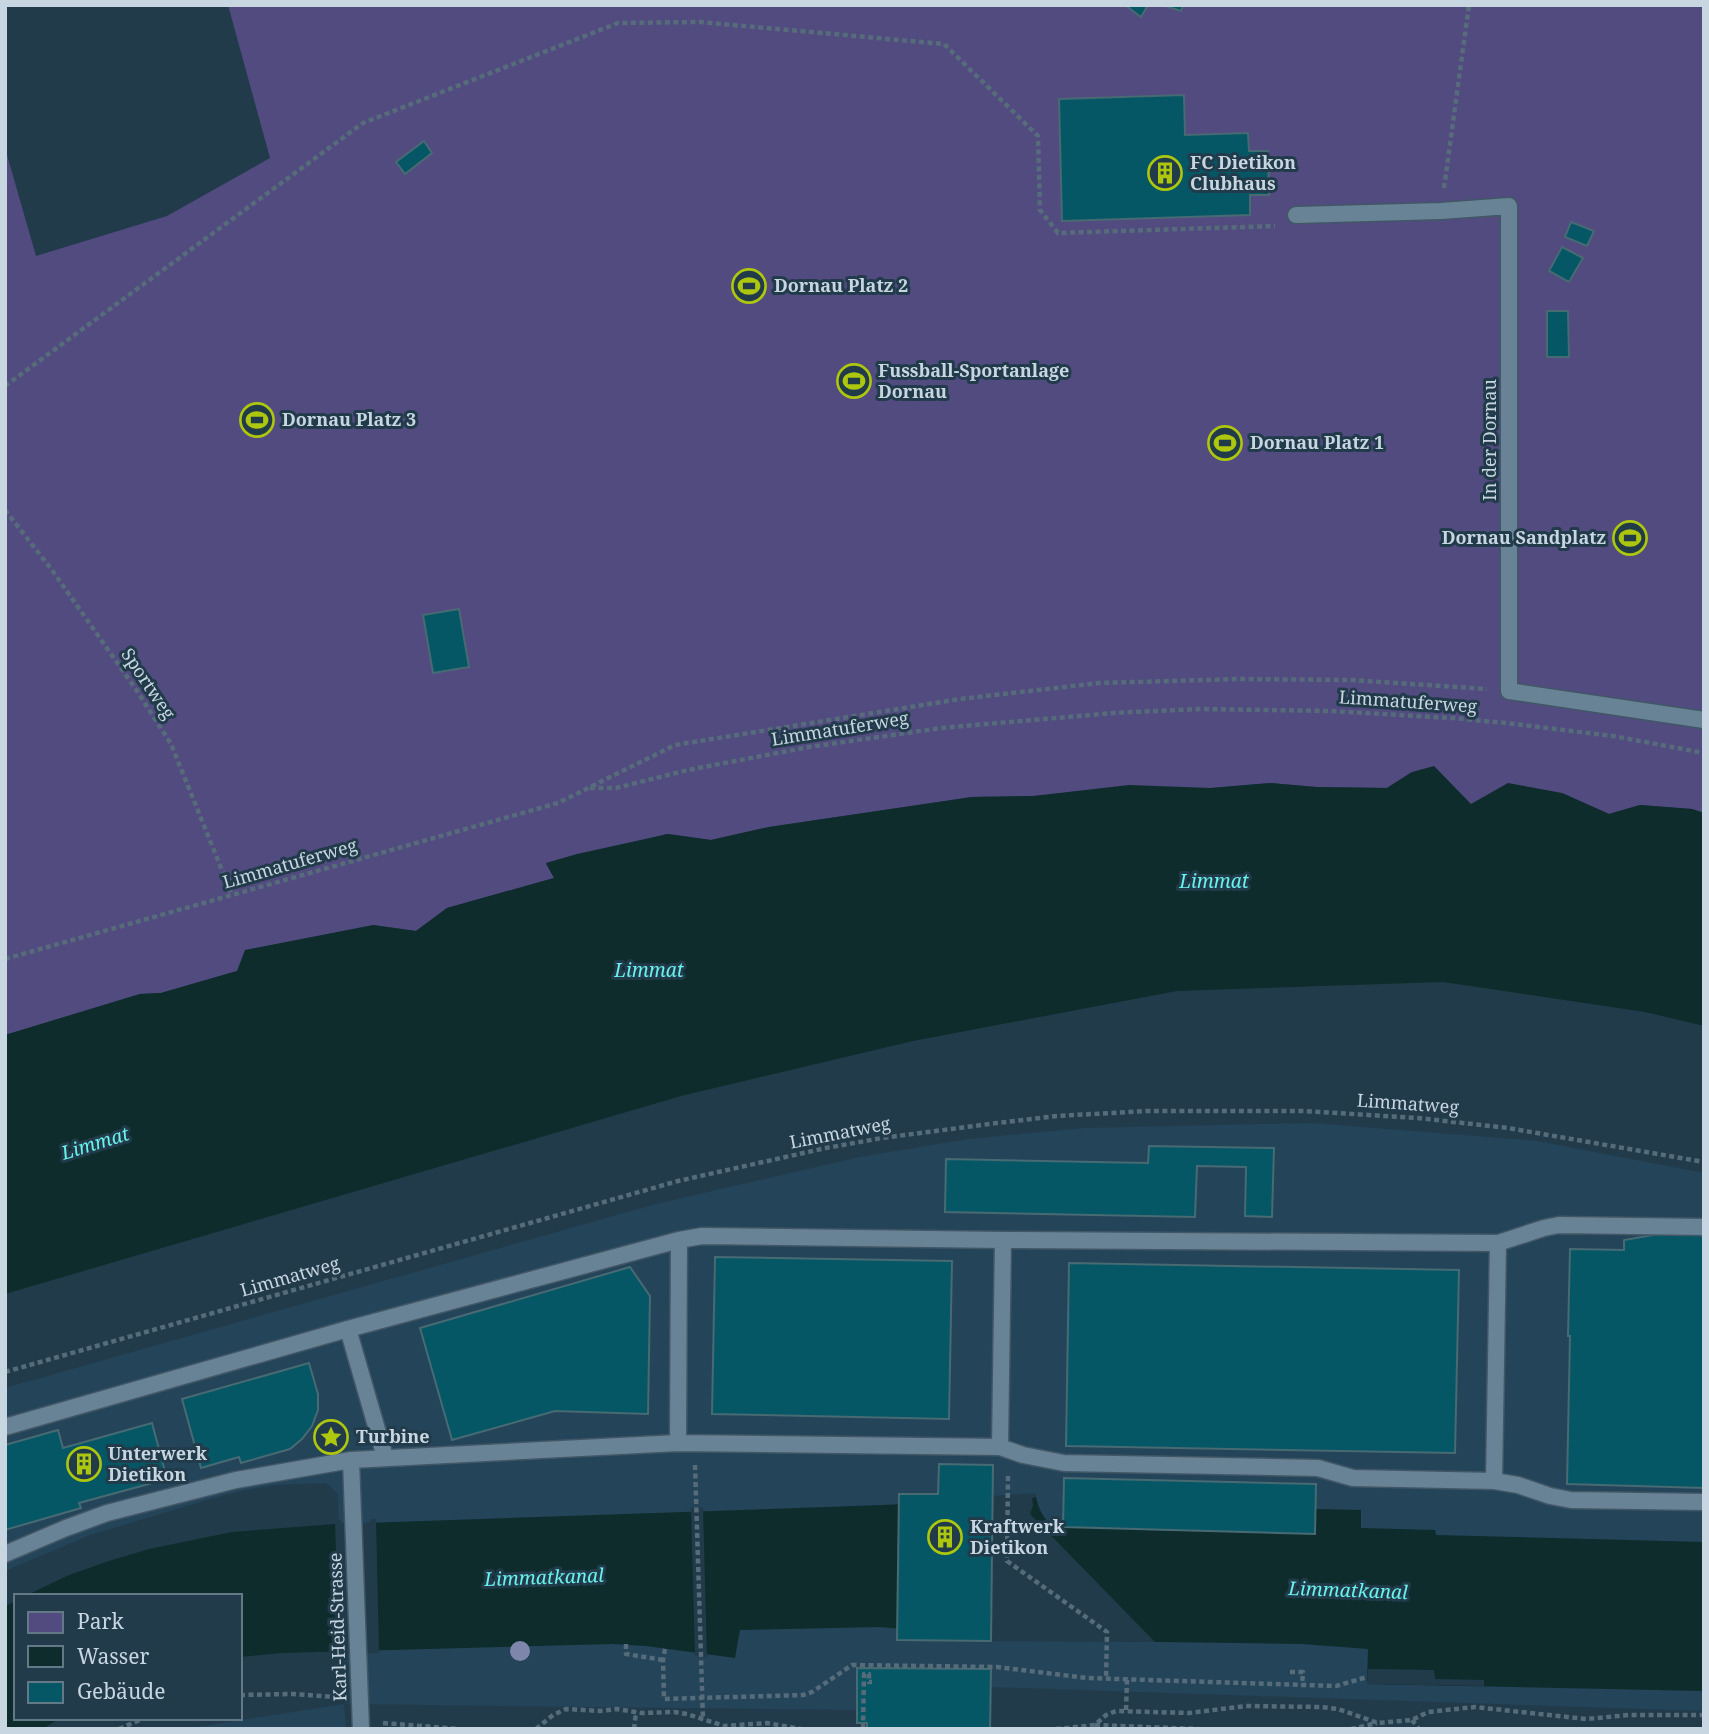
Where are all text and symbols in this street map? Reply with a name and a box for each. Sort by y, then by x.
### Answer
place label: FC Dietikon Clubhaus [1190,150,1296,195]
building icon: FC Dietikon Clubhaus [1146,154,1184,192]
sports icon: Dornau Platz 2 [730,267,768,305]
place label: Dornau Platz 2 [774,273,908,297]
place label: Fussball-Sportanlage Dornau [878,358,1069,403]
sports icon: Fussball-Sportanlage Dornau [835,362,873,400]
street label: In der Dornau [1477,379,1501,501]
sports icon: Dornau Platz 3 [238,401,276,439]
place label: Dornau Platz 3 [282,407,416,431]
sports icon: Dornau Platz 1 [1206,424,1244,462]
place label: Dornau Platz 1 [1250,430,1384,454]
sports icon: Dornau Sandplatz [1611,519,1649,557]
place label: Dornau Sandplatz [1442,525,1606,549]
street label: Sportweg [116,643,182,724]
street label: Limmatuferweg [1338,684,1478,718]
street label: Limmatuferweg [770,705,910,751]
street label: Limmatuferweg [220,832,360,894]
water label: Limmat [1178,868,1250,894]
water label: Limmat [613,957,685,983]
street label: Limmatweg [1356,1087,1460,1119]
street label: Limmatweg [787,1110,893,1154]
water label: Limmat [57,1120,133,1166]
street label: Limmatweg [237,1250,342,1302]
place icon: Turbine [312,1418,350,1456]
place label: Turbine [356,1424,430,1448]
place label: Unterwerk Dietikon [108,1441,208,1486]
building icon: Unterwerk Dietikon [65,1445,103,1483]
place label: Kraftwerk Dietikon [970,1514,1065,1559]
building icon: Kraftwerk Dietikon [926,1518,964,1556]
street label: Karl-Heid-Strasse [322,1552,352,1702]
water label: Limmatkanal [483,1562,604,1592]
water label: Limmatkanal [1287,1575,1408,1605]
legend [14,1594,242,1720]
text: Park [77,1607,124,1635]
text: Wasser [77,1642,150,1670]
text: Gebäude [77,1677,165,1705]

